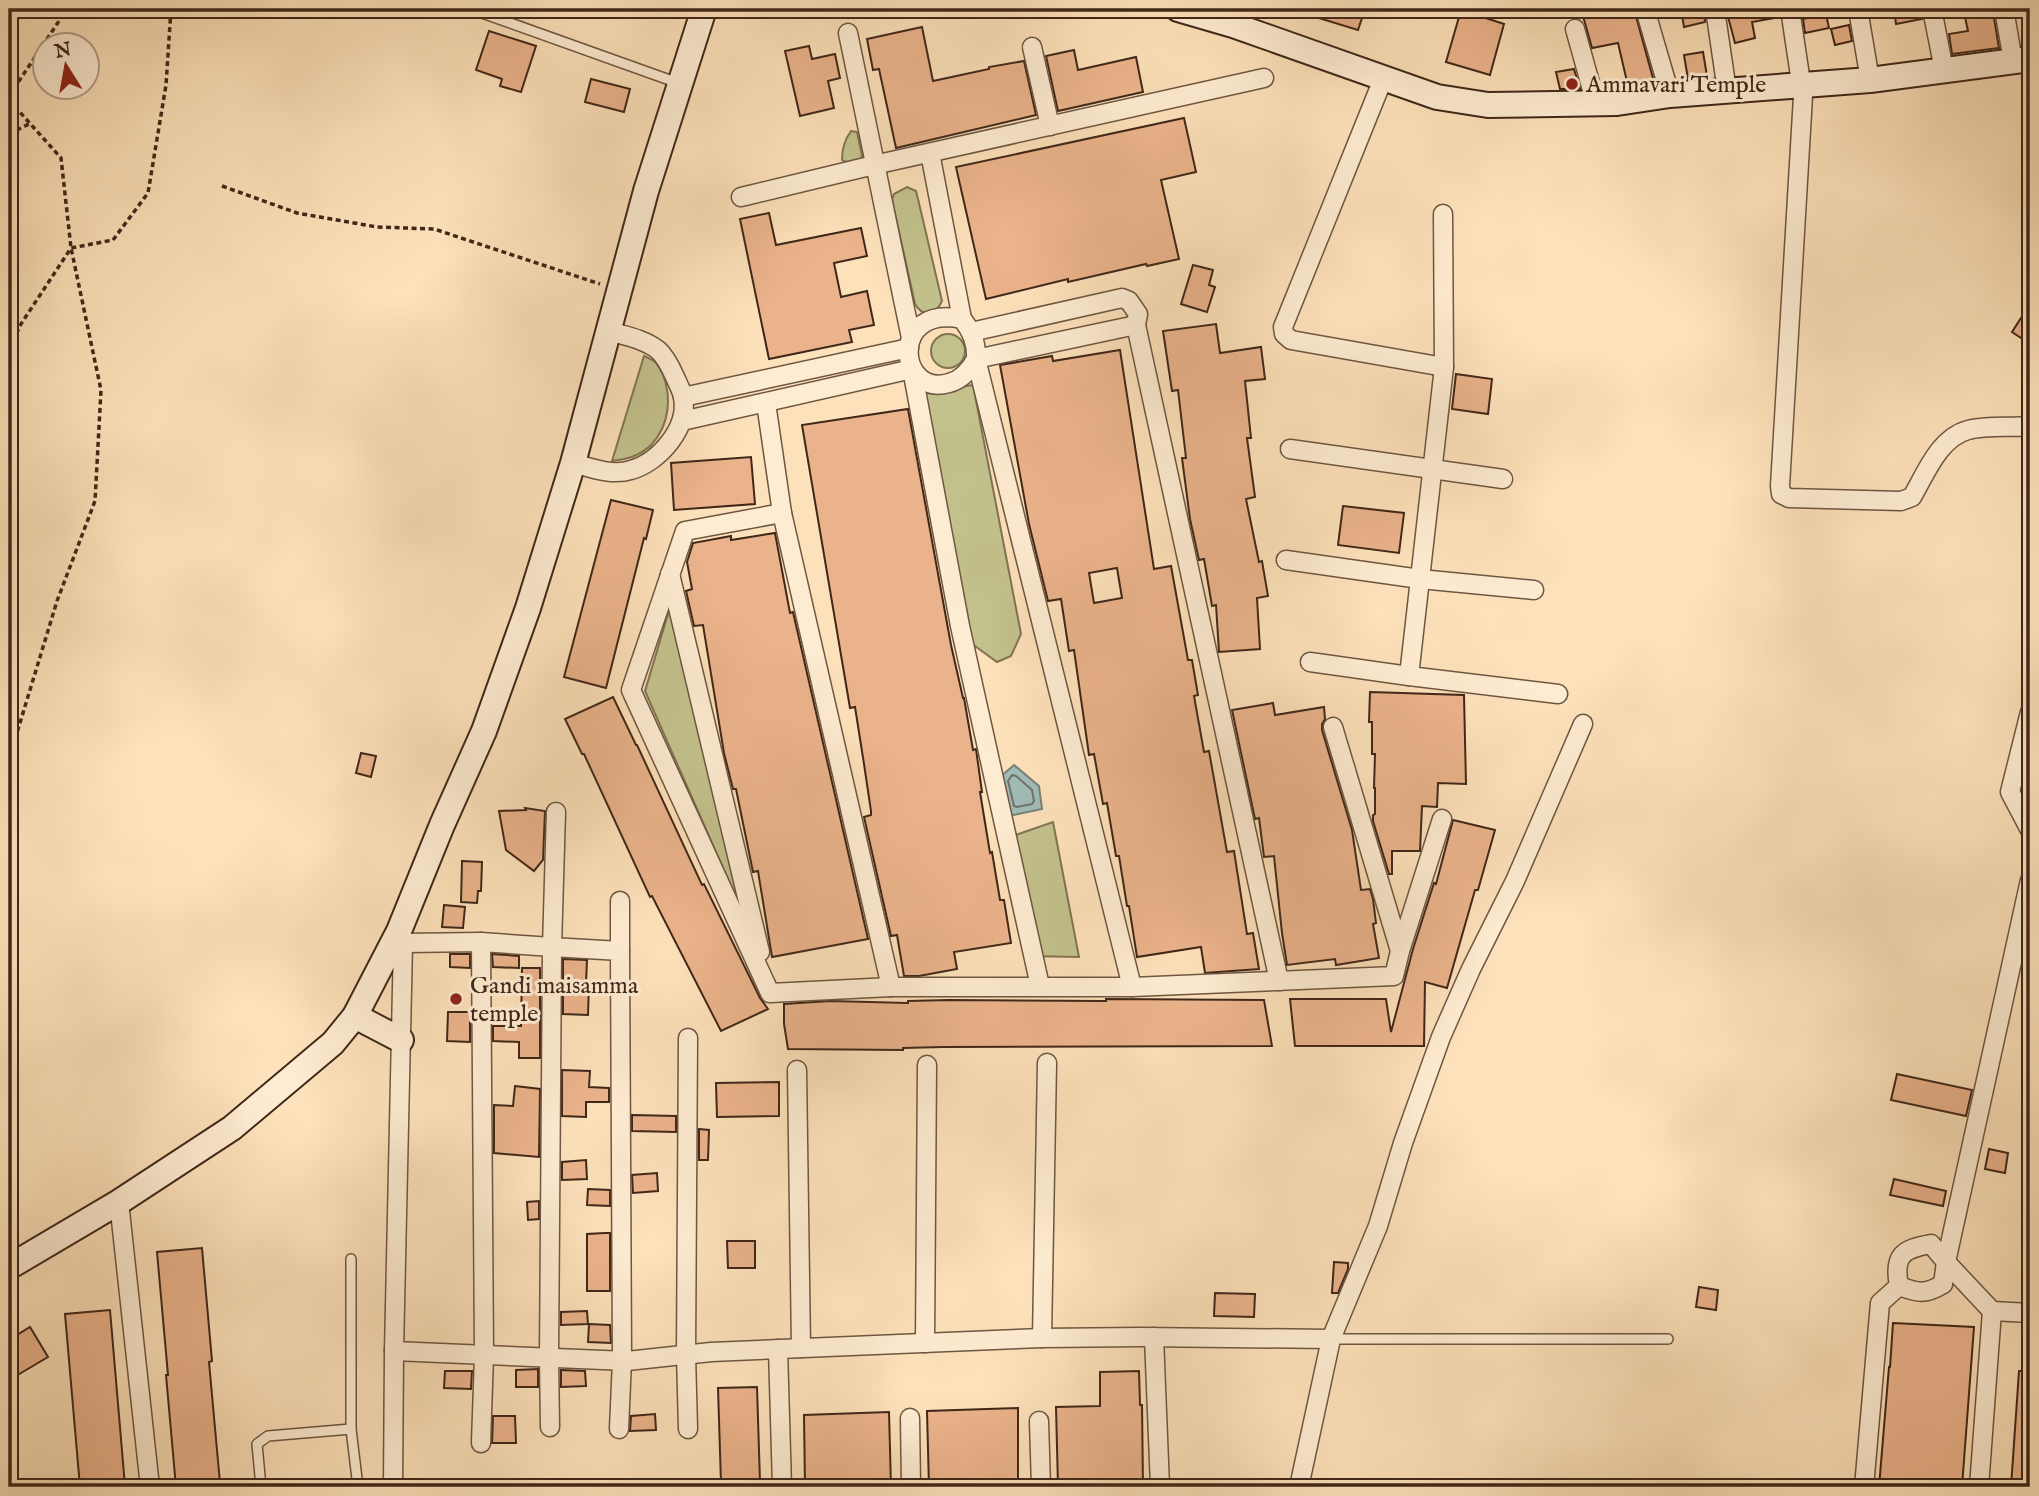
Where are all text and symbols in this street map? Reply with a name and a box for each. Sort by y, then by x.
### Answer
north arrow [32,32,102,102]
text: N [52,38,74,65]
place label: Ammavari Temple [1585,70,1766,101]
marker: Ammavari Temple [1564,76,1580,92]
place label: Gandi maisamma temple [470,971,639,1030]
marker: Gandi maisamma temple [448,991,464,1007]

